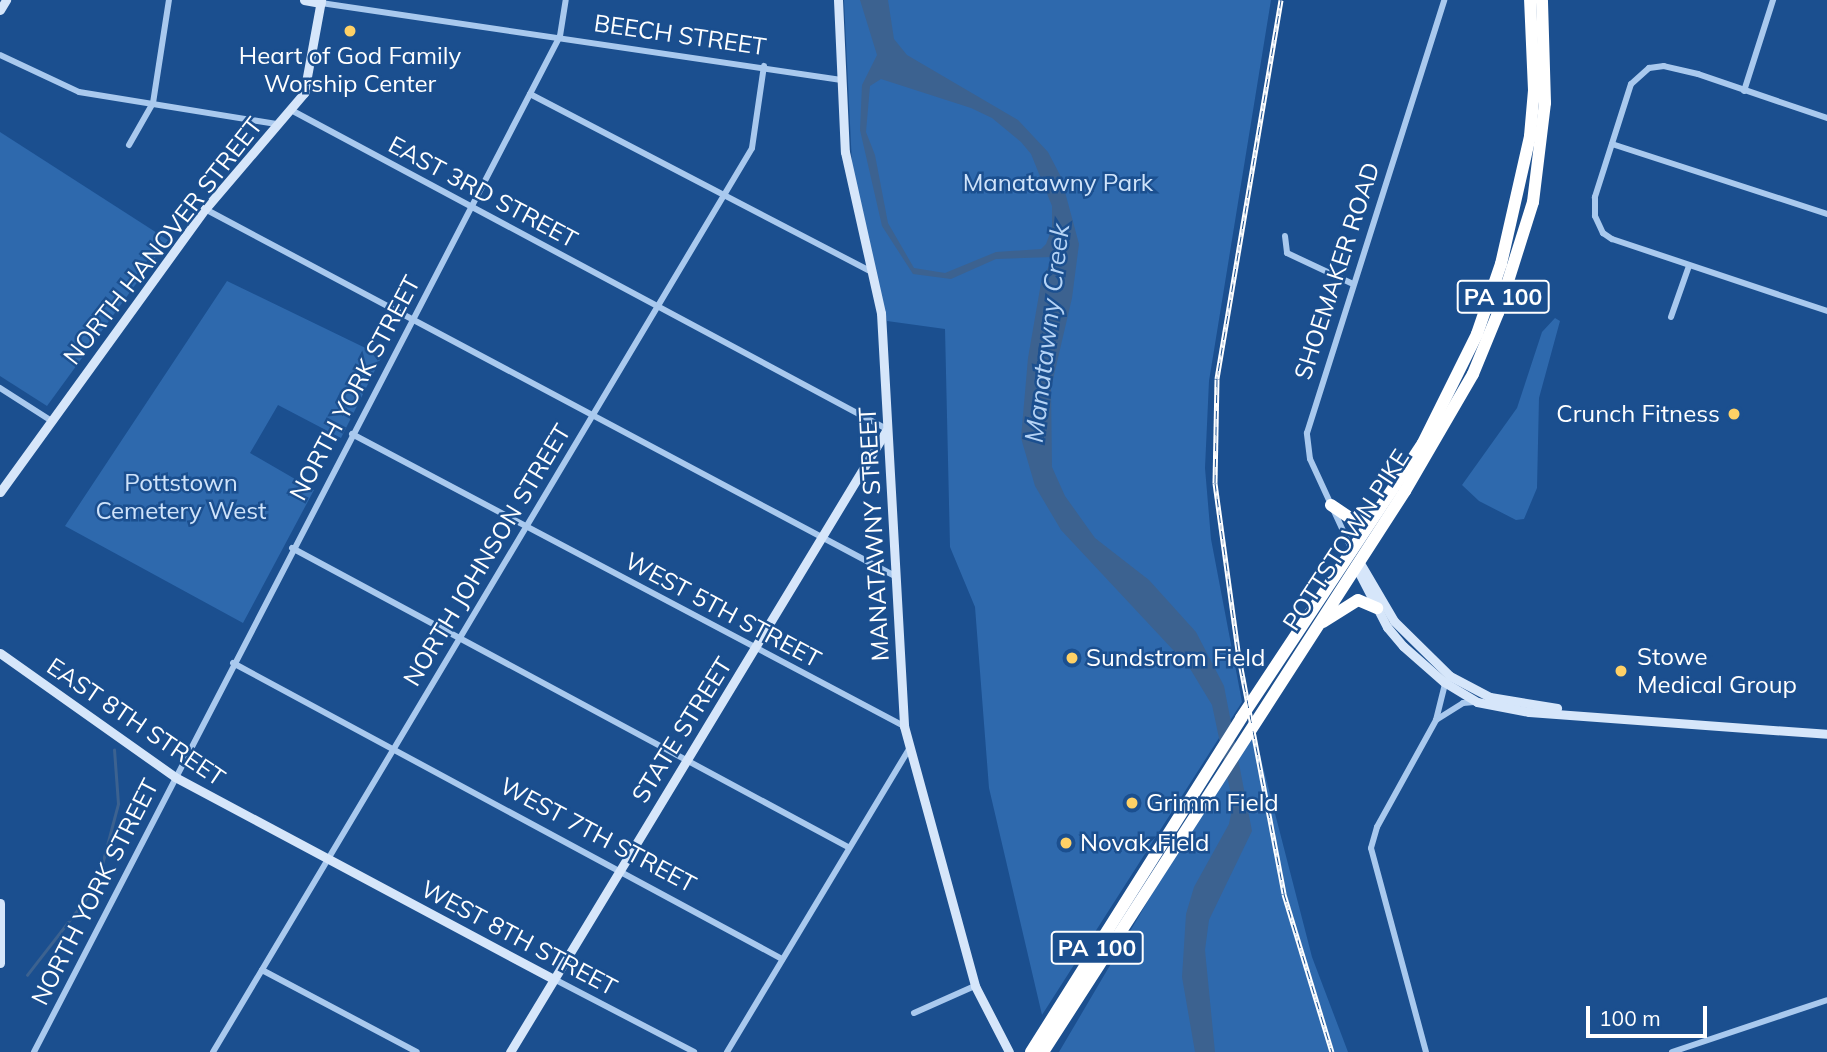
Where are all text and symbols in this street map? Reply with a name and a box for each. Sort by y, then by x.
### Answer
street label: BEECH STREET [592,9,768,61]
marker: Heart of God Family Worship Center [342,23,358,39]
place label: Heart of God Family Worship Center [239,42,461,98]
street label: NORTH HANOVER STREET [58,112,268,370]
street label: EAST 3RD STREET [384,130,582,254]
street label: SHOEMAKER ROAD [1288,159,1386,383]
park label: Manatawny Park [963,169,1153,197]
water label: Manatawny Creek [1018,222,1076,444]
street label: NORTH YORK STREET [284,271,426,505]
road number: PA 100 [1456,278,1550,316]
place label: Crunch Fitness [1556,400,1720,428]
street label: MANATAWNY STREET [853,406,895,662]
marker: Crunch Fitness [1726,406,1742,422]
street label: NORTH JOHNSON STREET [397,419,577,691]
street label: POTTSTOWN PIKE [1277,444,1415,636]
park label: Pottstown Cemetery West [95,469,267,525]
street label: WEST 5TH STREET [620,546,826,674]
place label: Stowe Medical Group [1637,643,1797,699]
place label: Sundstrom Field [1086,644,1265,672]
marker: Sundstrom Field [1064,650,1080,666]
street label: EAST 8TH STREET [42,652,230,792]
street label: STATE STREET [626,652,738,808]
marker: Stowe Medical Group [1611,661,1631,681]
street label: WEST 7TH STREET [495,771,701,899]
street label: NORTH YORK STREET [25,774,165,1010]
place label: Grimm Field [1146,789,1279,817]
marker: Grimm Field [1124,795,1140,811]
place label: Novak Field [1080,829,1209,857]
marker: Novak Field [1058,835,1074,851]
street label: WEST 8TH STREET [416,874,622,1002]
road number: PA 100 [1050,928,1144,967]
scale bar [1589,992,1710,1036]
text: 100 m [1599,1005,1661,1031]

